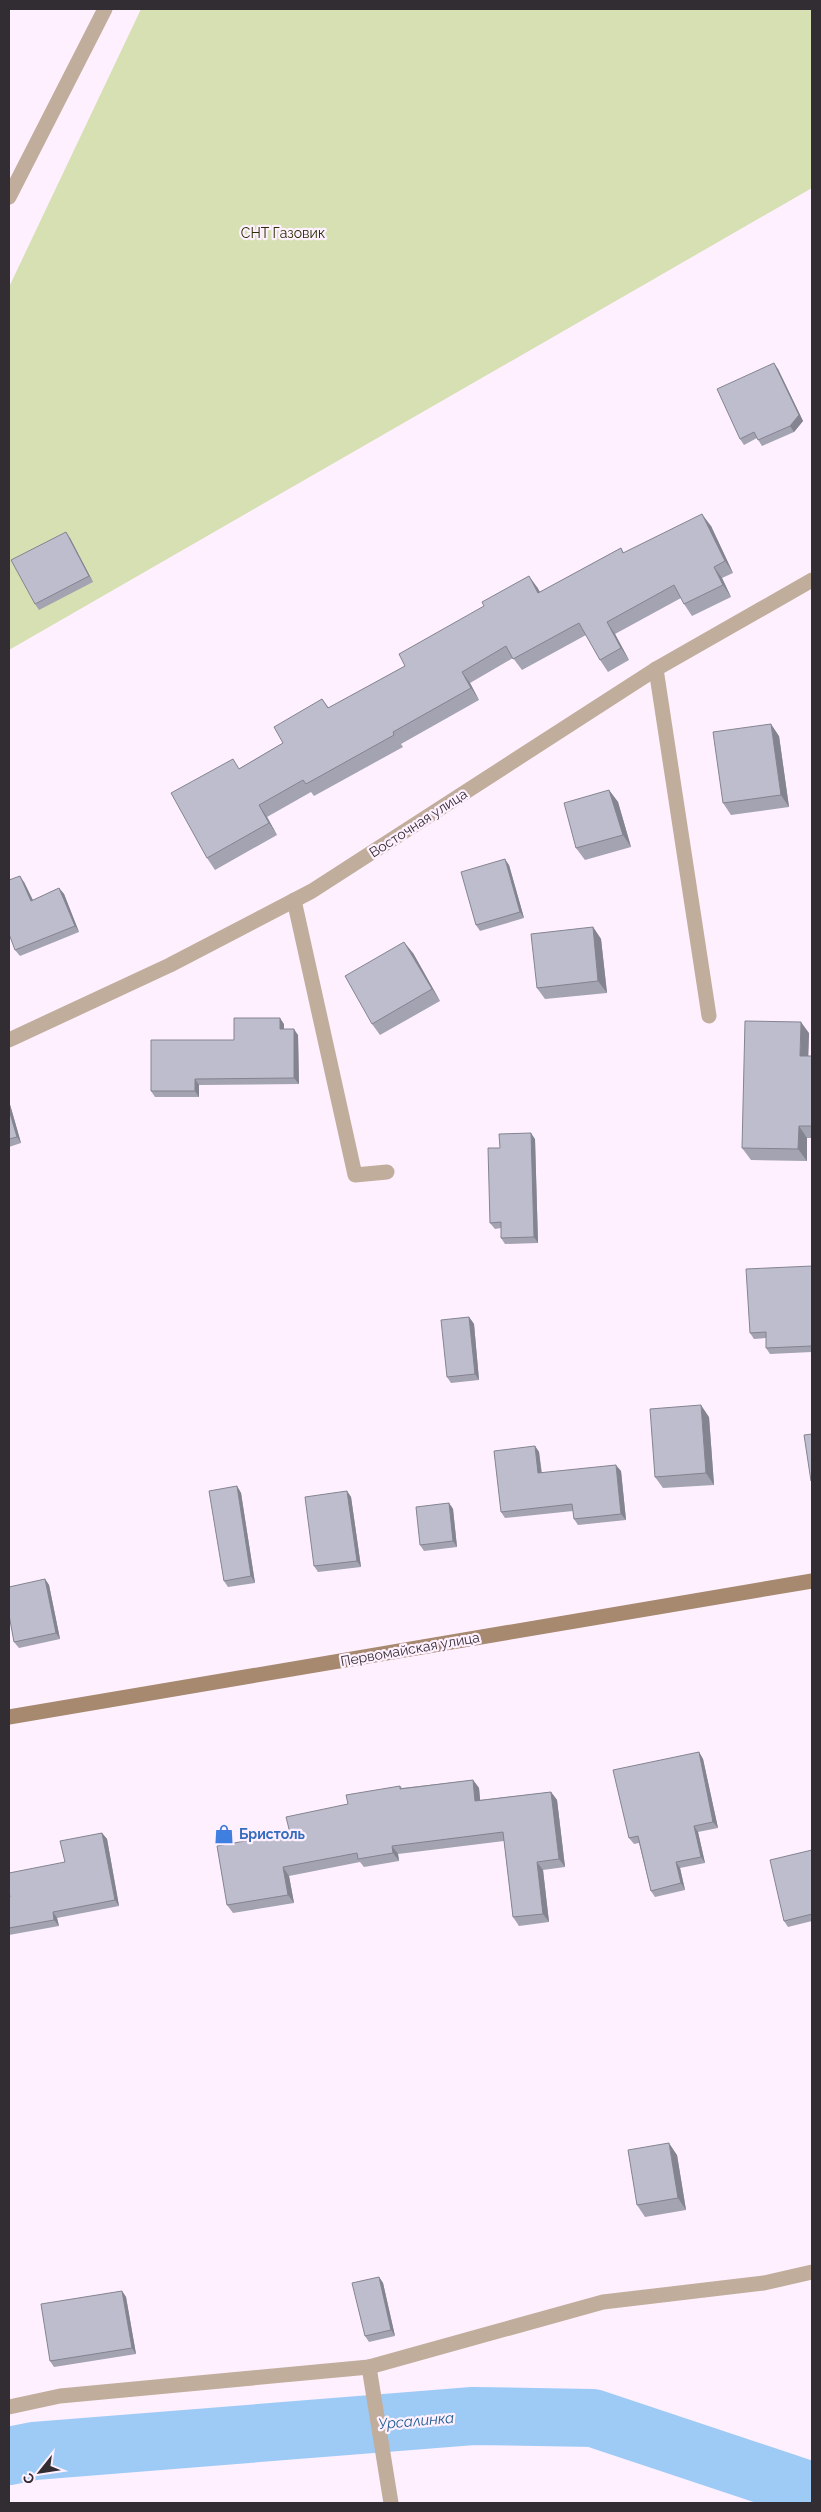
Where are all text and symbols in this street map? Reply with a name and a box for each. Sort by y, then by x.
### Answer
park label: СНТ Газовик [241,225,325,241]
street label: Восточная улица [366,785,470,861]
street label: Первомайская улица [339,1629,481,1669]
shop icon: Бристоль [213,1823,235,1845]
place label: Бристоль [239,1826,305,1842]
water label: Урсалинка [377,2409,455,2433]
north arrow [15,2447,65,2497]
text: С [19,2470,38,2487]

